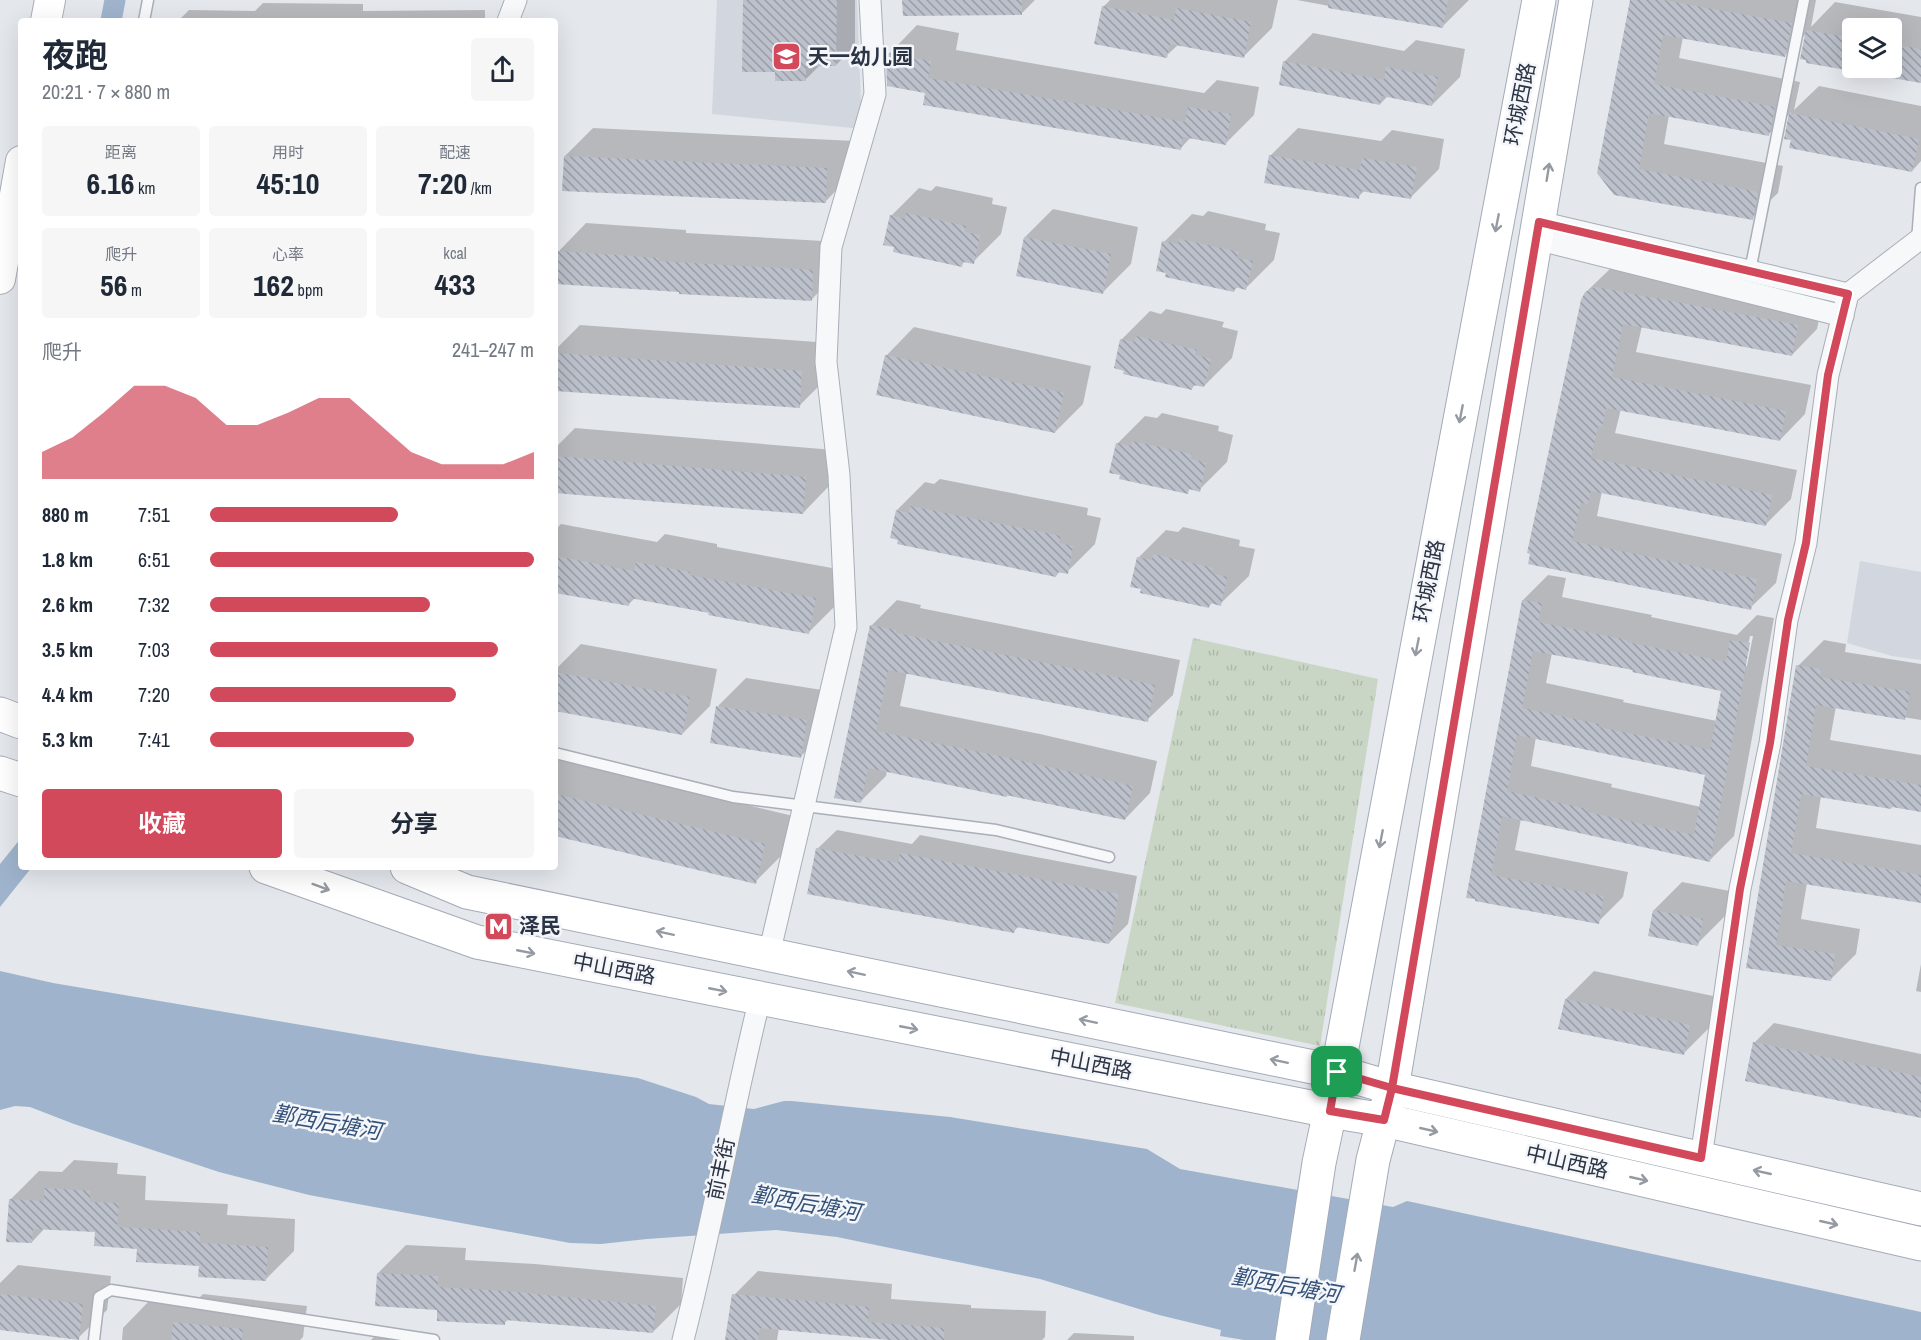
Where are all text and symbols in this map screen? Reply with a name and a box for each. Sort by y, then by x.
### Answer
map controls [1842,18,1902,78]
button: layers [1842,18,1902,78]
text: 夜跑 [42,33,108,77]
button: share [471,38,534,101]
school or university icon: 天一幼儿园 [771,41,803,73]
place label: 天一幼儿园 [808,42,913,71]
street label: 环城西路 [1497,60,1542,148]
text: 20:21 · 7 × 880 m [42,78,170,105]
text: 距离 [105,141,137,163]
text: 用时 [272,141,304,163]
text: 配速 [439,141,471,163]
text: 6.16 [86,163,134,203]
text: 45:10 [257,163,319,203]
text: 7:20 [418,163,467,203]
one-way arrow [1542,163,1553,182]
text: km [134,177,156,199]
text: /km [467,177,492,199]
one-way arrow [1491,212,1502,232]
text: kcal [443,242,467,264]
text: 爬升 [105,243,137,265]
text: 心率 [272,243,304,265]
text: 433 [434,264,476,304]
text: 56 [100,265,127,305]
text: 162 [253,265,294,305]
text: m [127,279,142,301]
text: bpm [294,279,323,301]
text: 241–247 m [452,336,534,363]
text: 爬升 [42,338,82,365]
one-way arrow [1455,404,1466,423]
text: 880 m [42,501,89,528]
text: 7:51 [138,501,170,528]
street label: 环城西路 [1406,537,1451,625]
text: 1.8 km [42,546,93,573]
text: 6:51 [138,546,170,573]
text: 2.6 km [42,591,93,618]
text: 7:32 [138,591,170,618]
text: 3.5 km [42,636,93,663]
text: 7:03 [138,636,170,663]
one-way arrow [1411,637,1422,656]
text: 4.4 km [42,681,93,708]
text: 7:20 [138,681,170,708]
text: 5.3 km [42,726,93,753]
text: 7:41 [138,726,170,753]
button: 收藏 [42,789,282,858]
button: 分享 [294,789,534,858]
one-way arrow [1375,828,1386,848]
one-way arrow [311,882,330,893]
metro station icon: 泽民 [482,910,514,942]
place label: 泽民 [519,911,561,940]
one-way arrow [656,927,676,938]
street label: 中山西路 [570,946,658,991]
one-way arrow [516,947,536,958]
one-way arrow [847,966,866,978]
one-way arrow [707,985,727,996]
one-way arrow [1079,1015,1099,1026]
one-way arrow [899,1022,918,1034]
street label: 中山西路 [1047,1041,1135,1086]
pin [1311,1046,1362,1097]
one-way arrow [1270,1054,1289,1066]
icon: arrive [1320,1055,1353,1088]
water label: 鄞西后塘河 [270,1098,388,1147]
one-way arrow [1419,1125,1438,1137]
street label: 前丰街 [700,1135,741,1203]
street label: 中山西路 [1523,1138,1611,1185]
one-way arrow [1753,1165,1772,1177]
one-way arrow [1629,1174,1648,1185]
water label: 鄞西后塘河 [749,1179,867,1228]
one-way arrow [1819,1218,1838,1230]
one-way arrow [1351,1252,1362,1272]
water label: 鄞西后塘河 [1229,1261,1347,1310]

